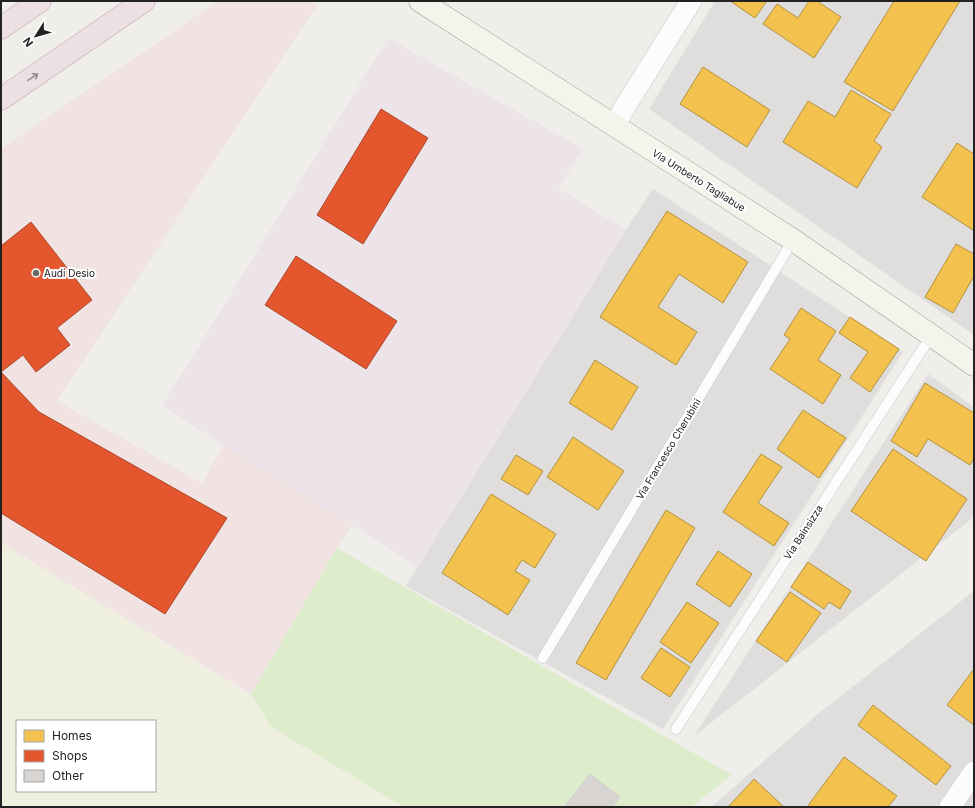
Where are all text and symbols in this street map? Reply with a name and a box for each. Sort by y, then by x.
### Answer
north arrow [16,16,56,56]
text: N [20,34,36,50]
one-way arrow [27,73,38,81]
street label: Via Umberto Tagliabue [650,146,748,214]
place label: Audi Desio [44,267,95,279]
marker: Audi Desio [31,268,41,278]
street label: Via Francesco Cherubini [633,396,703,502]
street label: Via Bainsizza [781,502,825,562]
legend [16,720,156,792]
text: Homes [52,728,92,743]
text: Shops [52,748,88,763]
text: Other [52,768,84,783]

